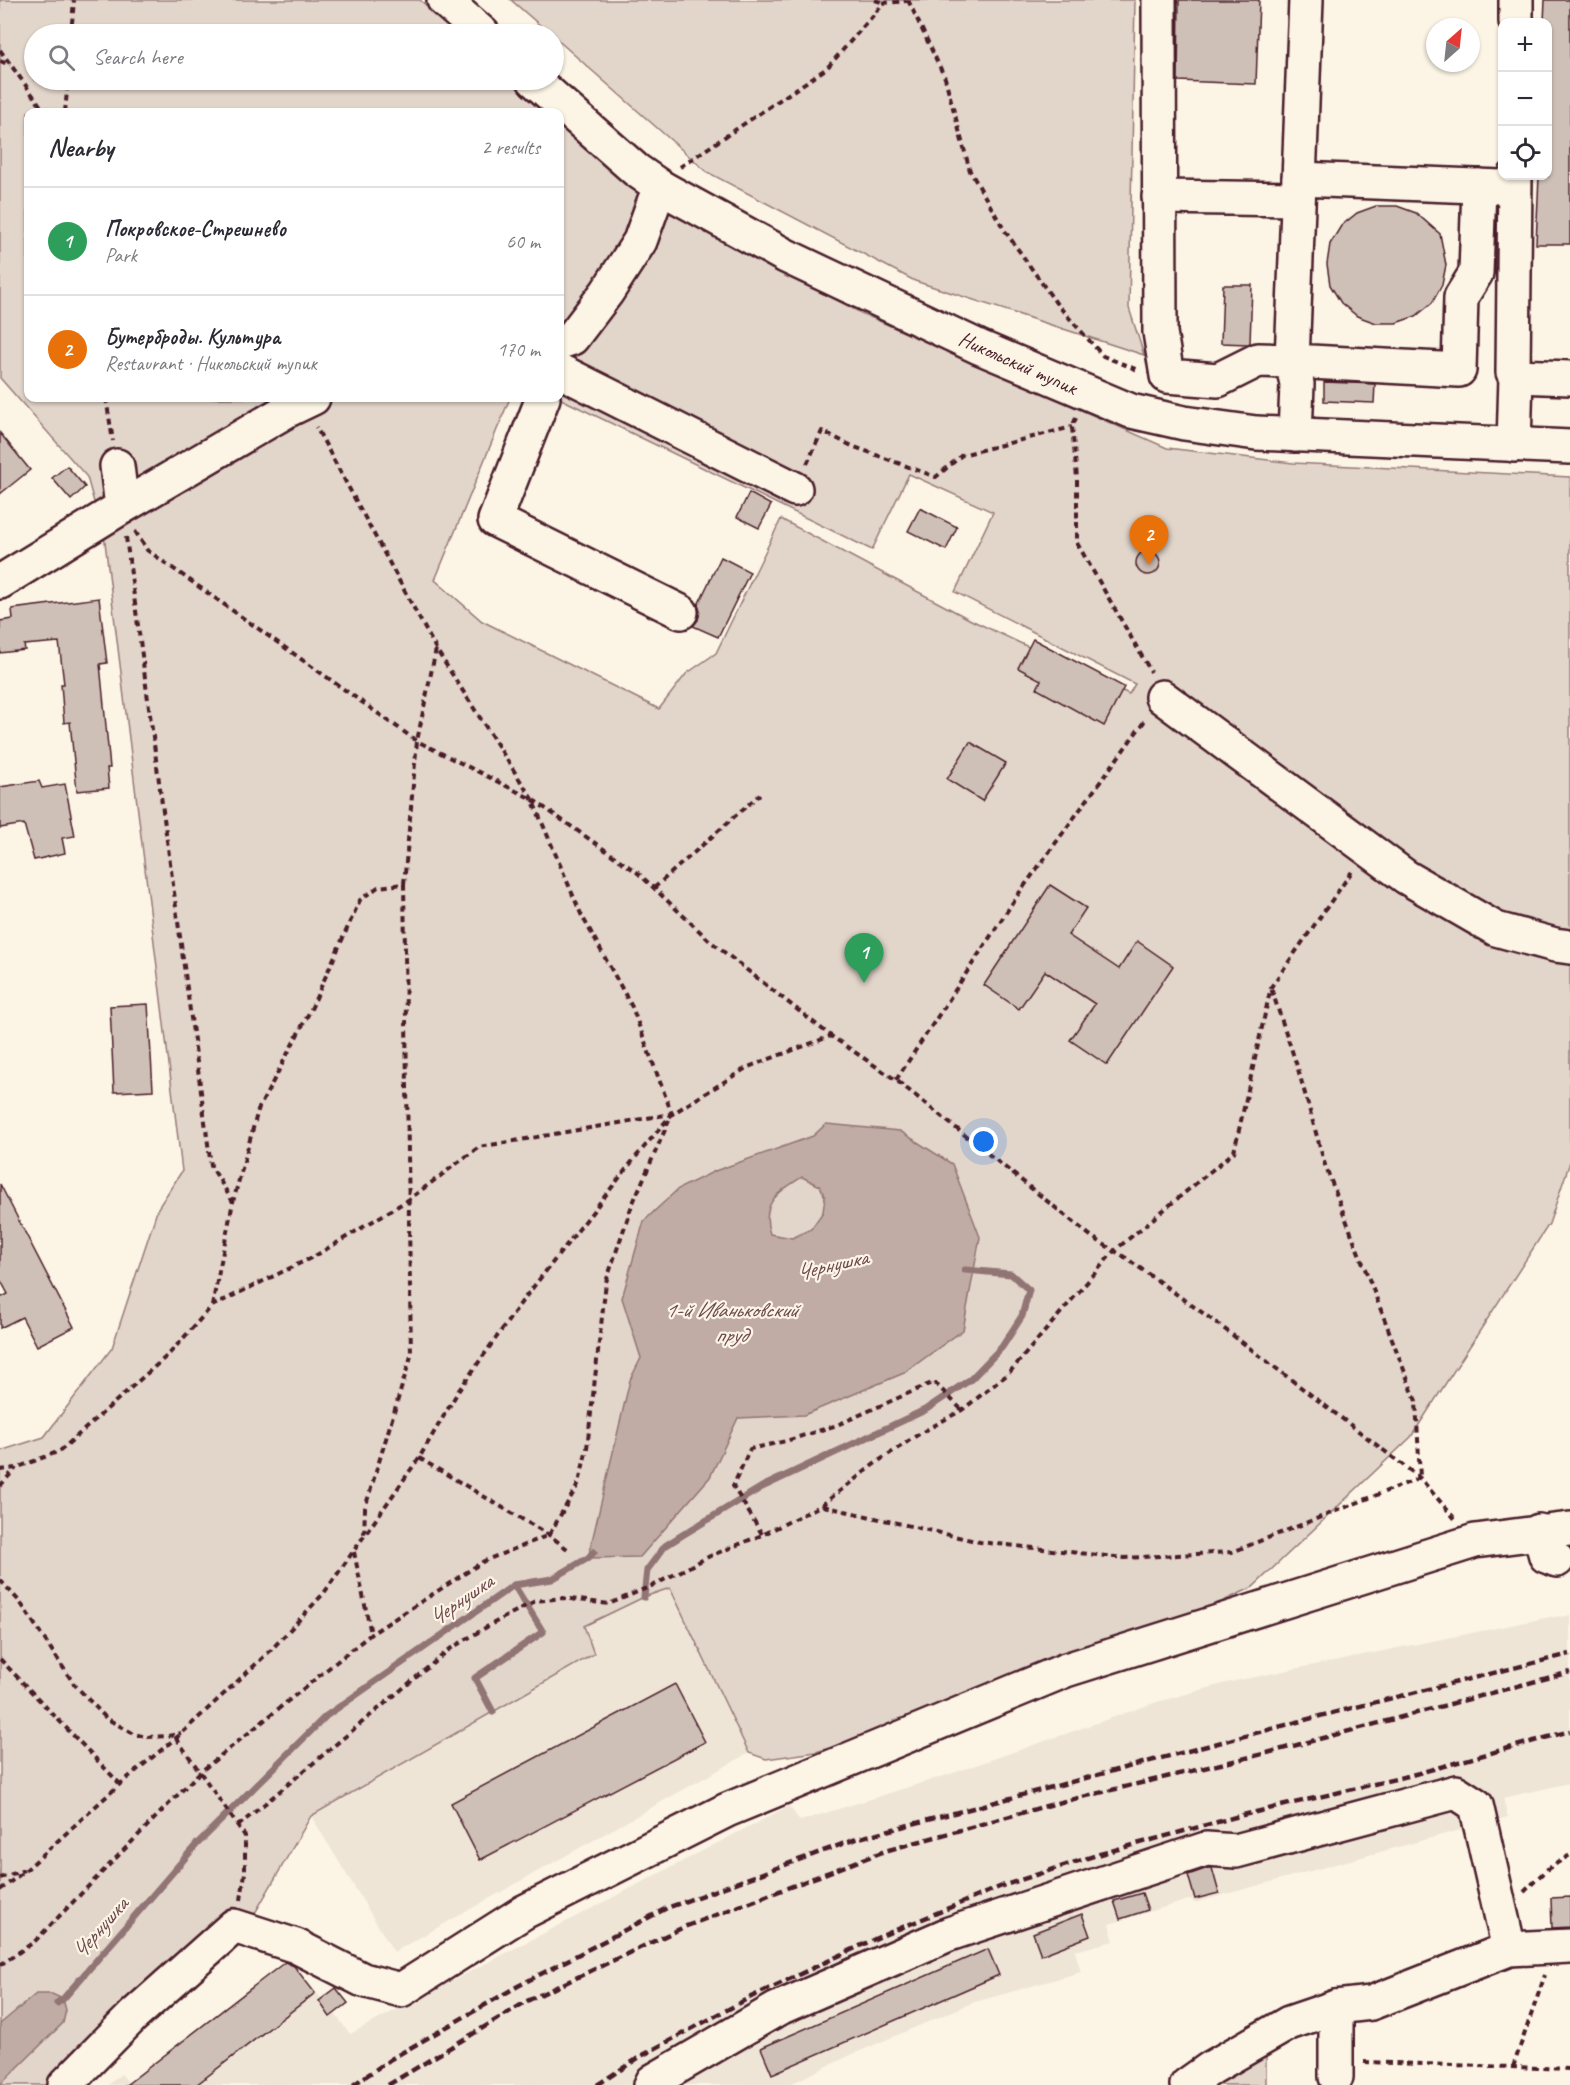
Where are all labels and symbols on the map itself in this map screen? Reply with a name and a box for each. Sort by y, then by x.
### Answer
north arrow [1426,18,1480,72]
street label: Никольский тупик [955,325,1083,401]
pin: 2 [1130,516,1168,565]
pin: 1 [844,934,884,983]
your location [969,1127,998,1156]
water label: Чернушка [794,1243,873,1287]
water label: 1-й Иваньковский пруд [665,1296,802,1349]
water label: Чернушка [423,1566,501,1632]
water label: Чернушка [66,1889,136,1965]

